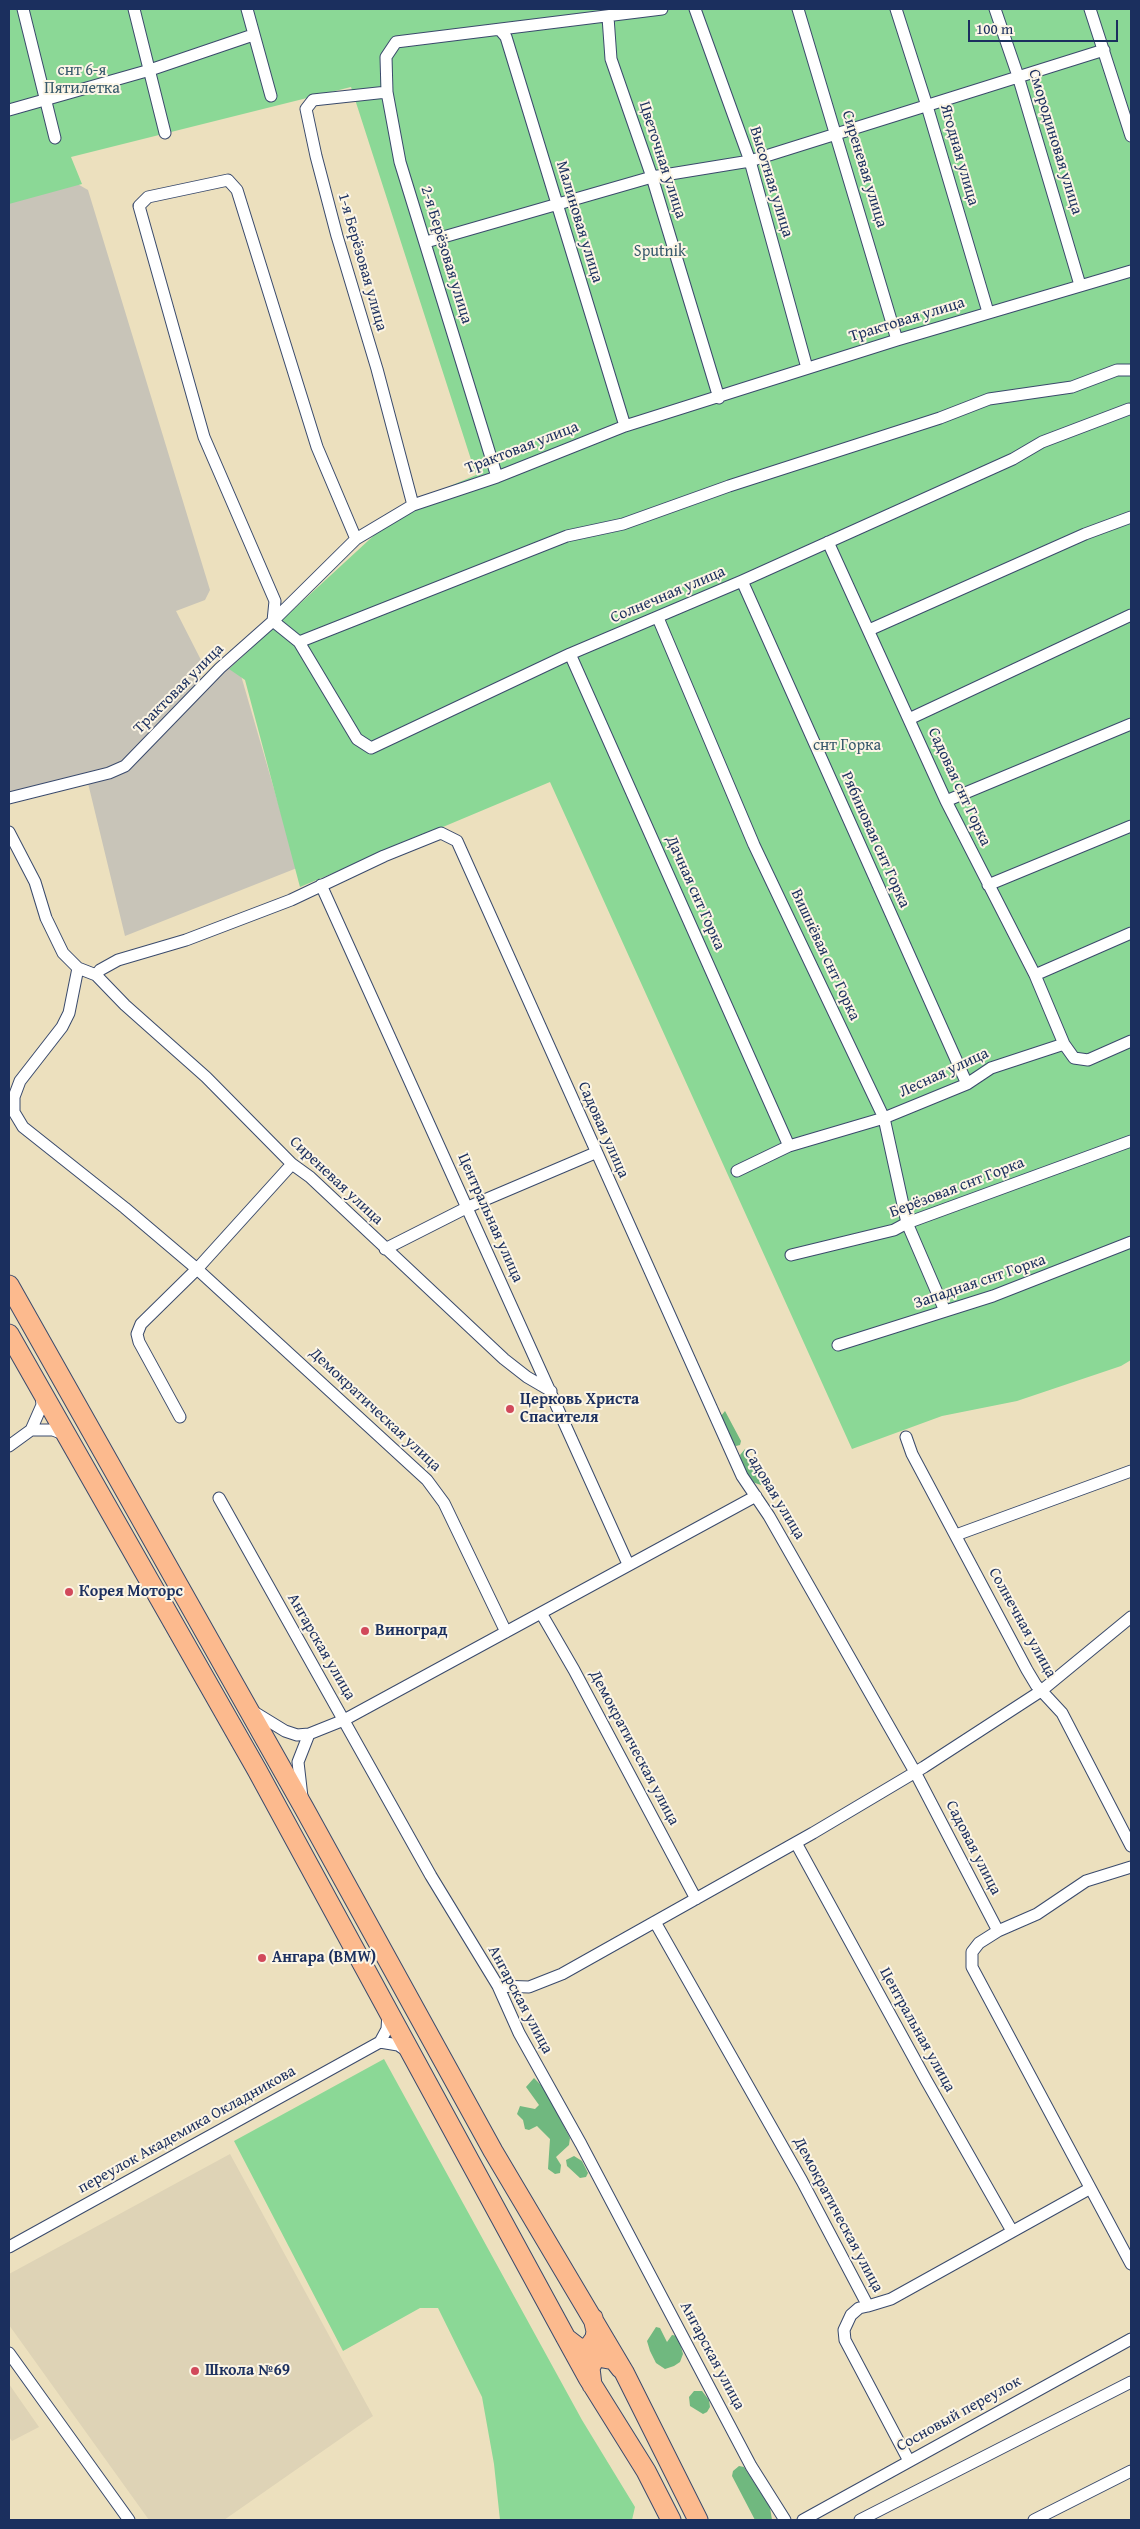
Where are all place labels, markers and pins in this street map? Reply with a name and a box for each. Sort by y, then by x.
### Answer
place label: Церковь Христа Спасителя [520,1390,639,1428]
marker: Церковь Христа Спасителя [504,1403,516,1415]
place label: Корея Моторс [79,1582,183,1602]
marker: Корея Моторс [63,1586,75,1598]
place label: Виноград [375,1621,448,1641]
marker: Виноград [359,1625,371,1637]
place label: Ангара (BMW) [272,1948,376,1968]
marker: Ангара (BMW) [256,1952,268,1964]
place label: Школа №69 [205,2361,290,2381]
marker: Школа №69 [189,2365,201,2377]

